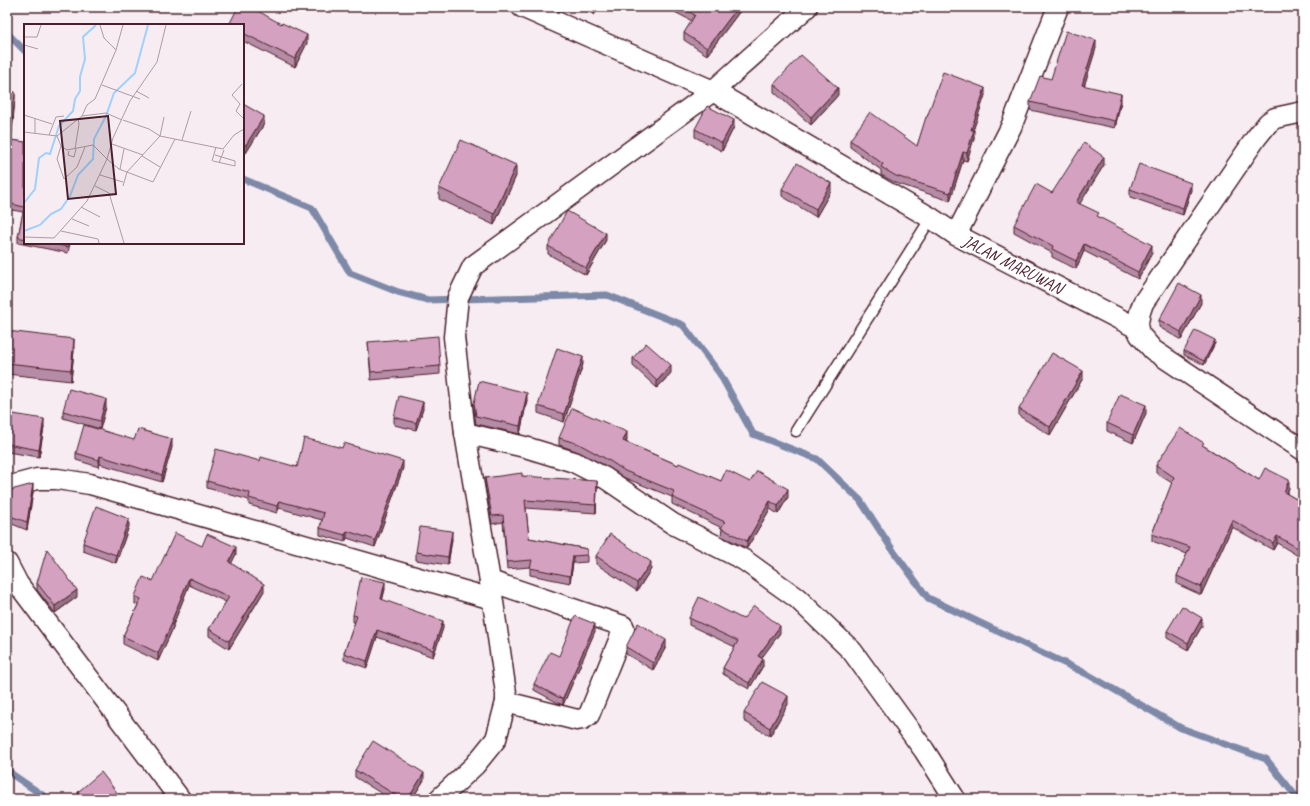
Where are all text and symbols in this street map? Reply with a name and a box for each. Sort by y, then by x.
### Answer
inset map [24,24,244,244]
street label: JALAN MARUWAN [958,230,1069,300]

